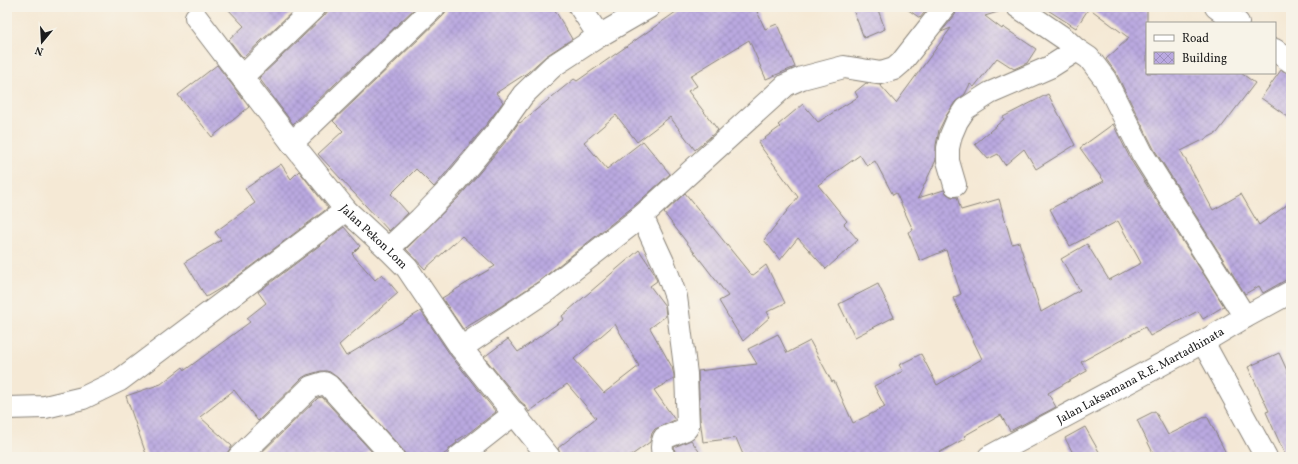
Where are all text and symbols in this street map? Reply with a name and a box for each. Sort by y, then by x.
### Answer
north arrow [22,22,62,62]
legend [1146,22,1276,74]
text: Road [1182,31,1209,47]
text: N [33,42,45,58]
text: Building [1182,51,1227,67]
street label: Jalan Pekon Lom [336,202,411,273]
street label: Jalan Laksamana R.E. Martadhinata [1054,324,1228,428]

